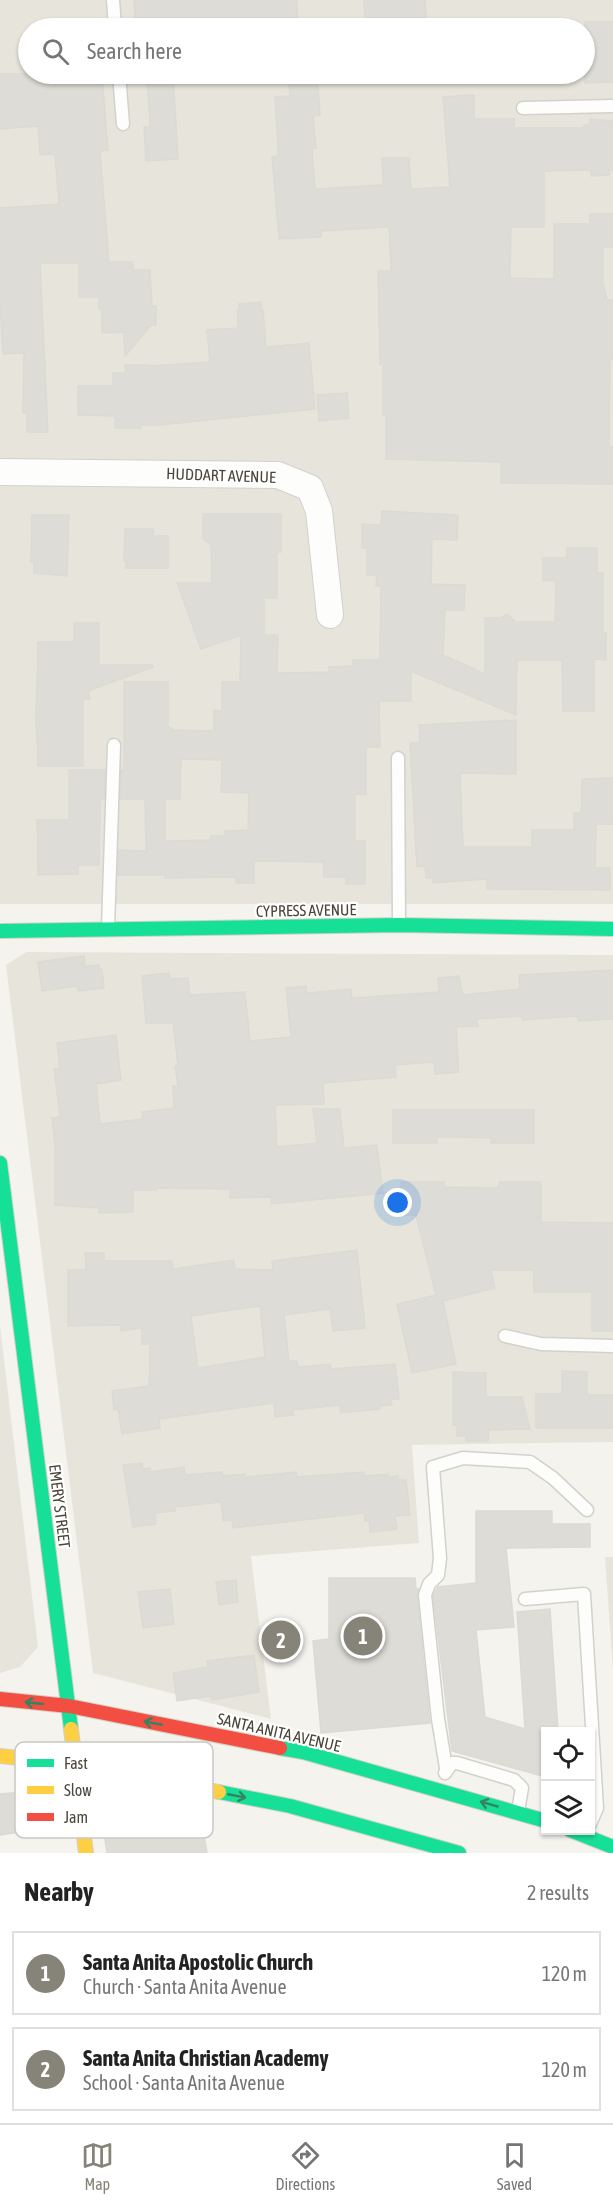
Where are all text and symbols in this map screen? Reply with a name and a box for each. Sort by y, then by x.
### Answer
search box [18,18,595,84]
icon: search [39,35,72,68]
text: Search here [87,38,182,64]
street label: HUDDART AVENUE [166,464,276,486]
street label: CYPRESS AVENUE [256,900,357,920]
your location [383,1188,412,1217]
street label: EMERY STREET [46,1463,74,1549]
pin: 1 [344,1614,382,1658]
pin: 2 [262,1618,300,1662]
one-way arrow [25,1697,45,1708]
street label: SANTA ANITA AVENUE [216,1709,343,1755]
one-way arrow [143,1717,163,1728]
map controls [541,1727,595,1835]
button: locate [541,1727,595,1781]
legend [15,1742,213,1838]
text: Fast [64,1754,88,1772]
text: Slow [64,1781,92,1799]
button: layers [541,1781,595,1835]
one-way arrow [226,1791,246,1802]
one-way arrow [480,1798,499,1809]
text: Jam [64,1808,88,1826]
text: Nearby [24,1877,94,1907]
text: 2 results [527,1881,589,1904]
text: Santa Anita Apostolic Church [83,1949,313,1975]
text: 1 [41,1962,50,1985]
text: 120 m [542,1962,587,1985]
text: Church · Santa Anita Avenue [83,1975,287,1998]
text: Santa Anita Christian Academy [83,2045,328,2071]
text: 2 [41,2058,50,2081]
text: 120 m [542,2058,587,2081]
text: School · Santa Anita Avenue [83,2071,285,2094]
tab: Map [81,2139,114,2193]
tab: Directions [275,2139,335,2193]
tab: Saved [497,2139,532,2193]

